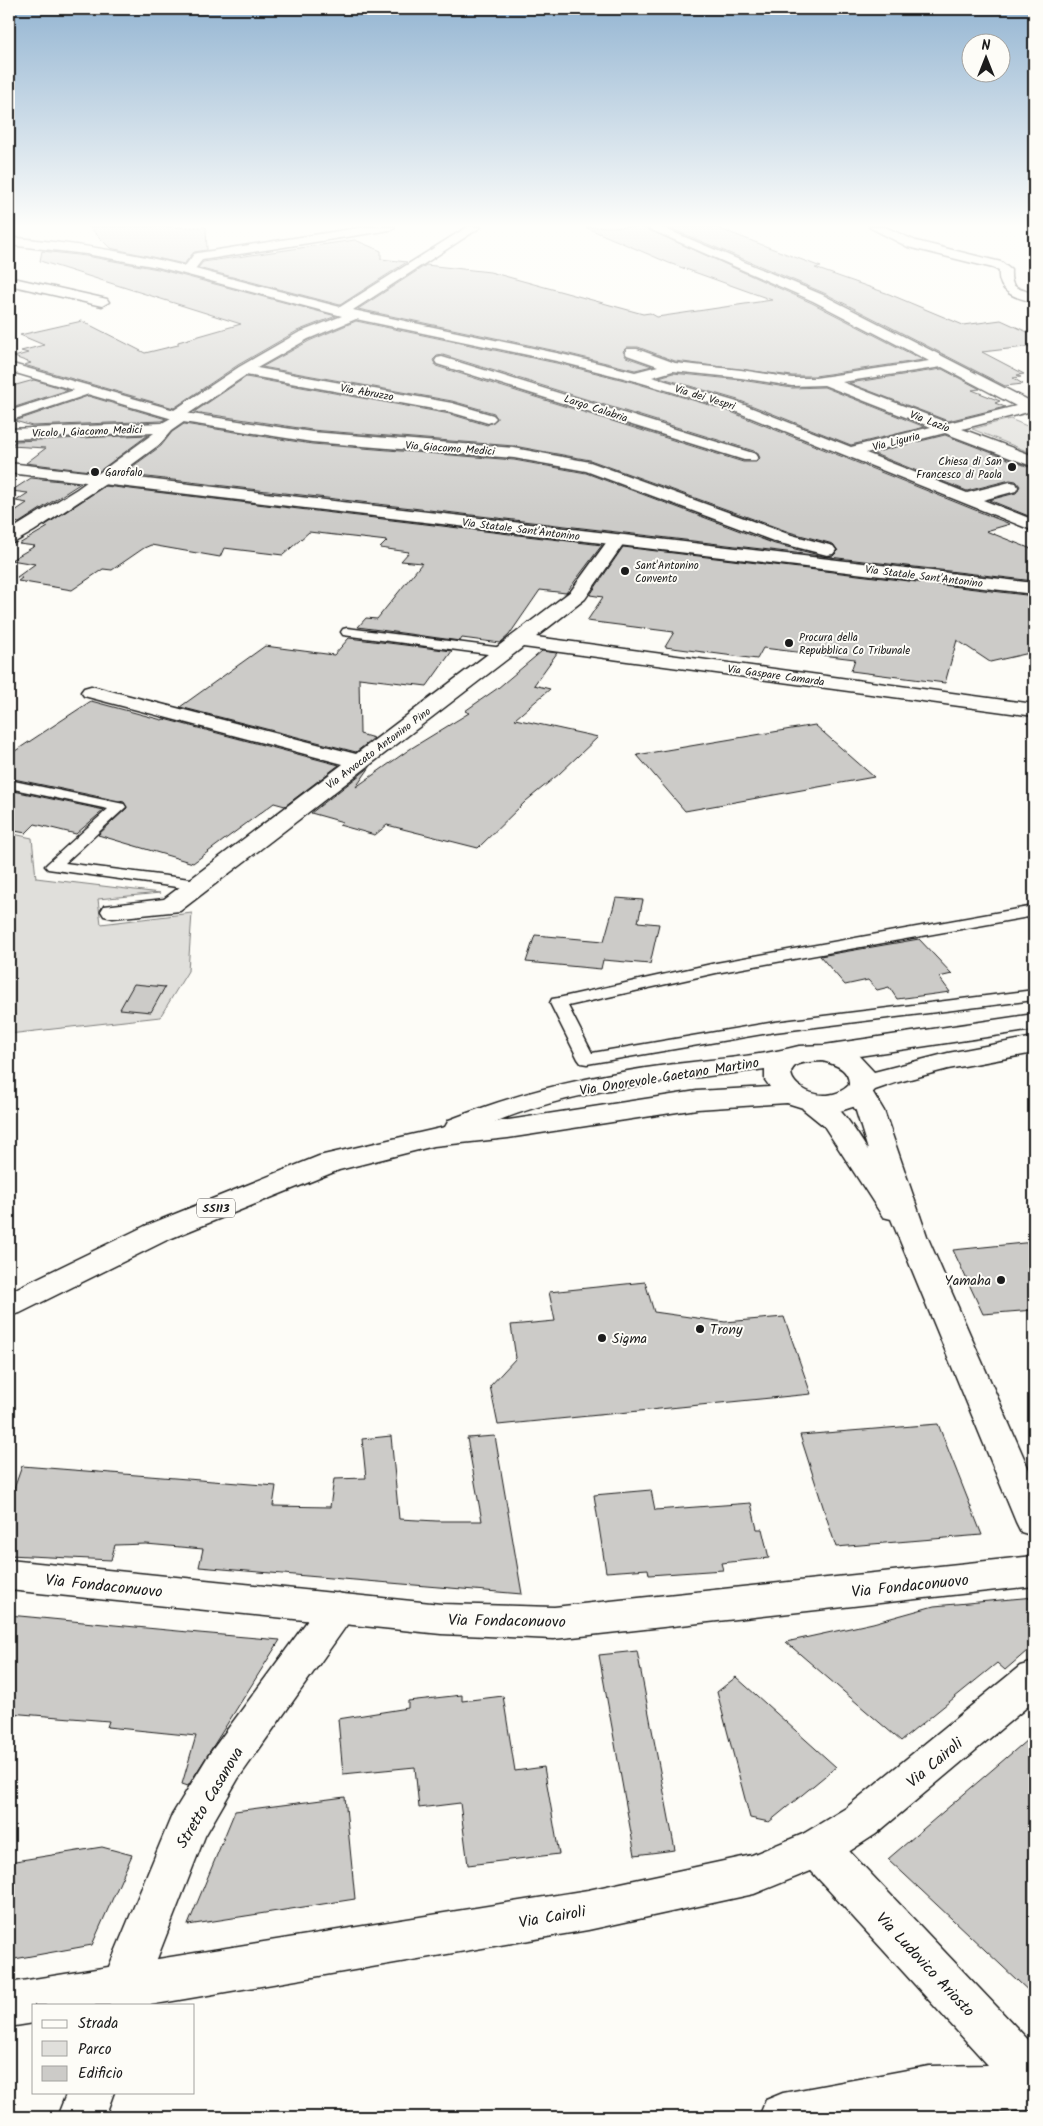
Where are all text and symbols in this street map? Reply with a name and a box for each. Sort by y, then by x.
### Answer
north arrow [960,32,1010,82]
text: N [982,35,991,57]
street label: Via Abruzzo [339,379,395,407]
street label: Via dei Vespri [672,380,738,416]
street label: Largo Calabria [561,390,630,428]
street label: Via Lazio [907,406,952,438]
street label: Vicolo I Giacomo Medici [32,421,143,443]
street label: Via Liguria [870,427,922,457]
street label: Via Giacomo Medici [404,437,496,461]
place label: Chiesa di San Francesco di Paola [916,453,1002,484]
marker: Chiesa di San Francesco di Paola [1006,461,1018,473]
place label: Garofalo [105,464,142,482]
marker: Garofalo [89,466,101,478]
street label: Via Statale Sant'Antonino [461,514,581,546]
place label: Sant'Antonino Convento [635,557,699,588]
street label: Via Statale Sant'Antonino [864,561,984,593]
marker: Sant'Antonino Convento [619,565,631,577]
place label: Procura della Repubblica Co Tribunale [799,629,910,660]
marker: Procura della Repubblica Co Tribunale [783,637,795,649]
street label: Via Gaspare Camarda [726,660,826,692]
street label: Via Avvocato Antonino Pino [322,703,435,794]
street label: Via Onorevole Gaetano Martino [578,1052,761,1102]
road number: SS113 [197,1198,235,1218]
place label: Yamaha [945,1270,991,1292]
marker: Yamaha [995,1274,1007,1286]
place label: Trony [710,1319,743,1341]
marker: Trony [694,1323,706,1335]
place label: Sigma [612,1328,647,1350]
marker: Sigma [596,1332,608,1344]
street label: Via Fondaconuovo [44,1568,164,1605]
street label: Via Fondaconuovo [850,1568,970,1605]
street label: Via Fondaconuovo [448,1608,566,1635]
street label: Via Cairoli [901,1731,970,1794]
street label: Stretto Casanova [170,1742,251,1853]
street label: Via Cairoli [517,1899,589,1936]
street label: Via Ludovico Ariosto [870,1907,980,2023]
legend [32,2004,195,2094]
text: Strada [78,2012,118,2036]
text: Parco [78,2038,112,2062]
text: Edificio [78,2062,123,2086]

